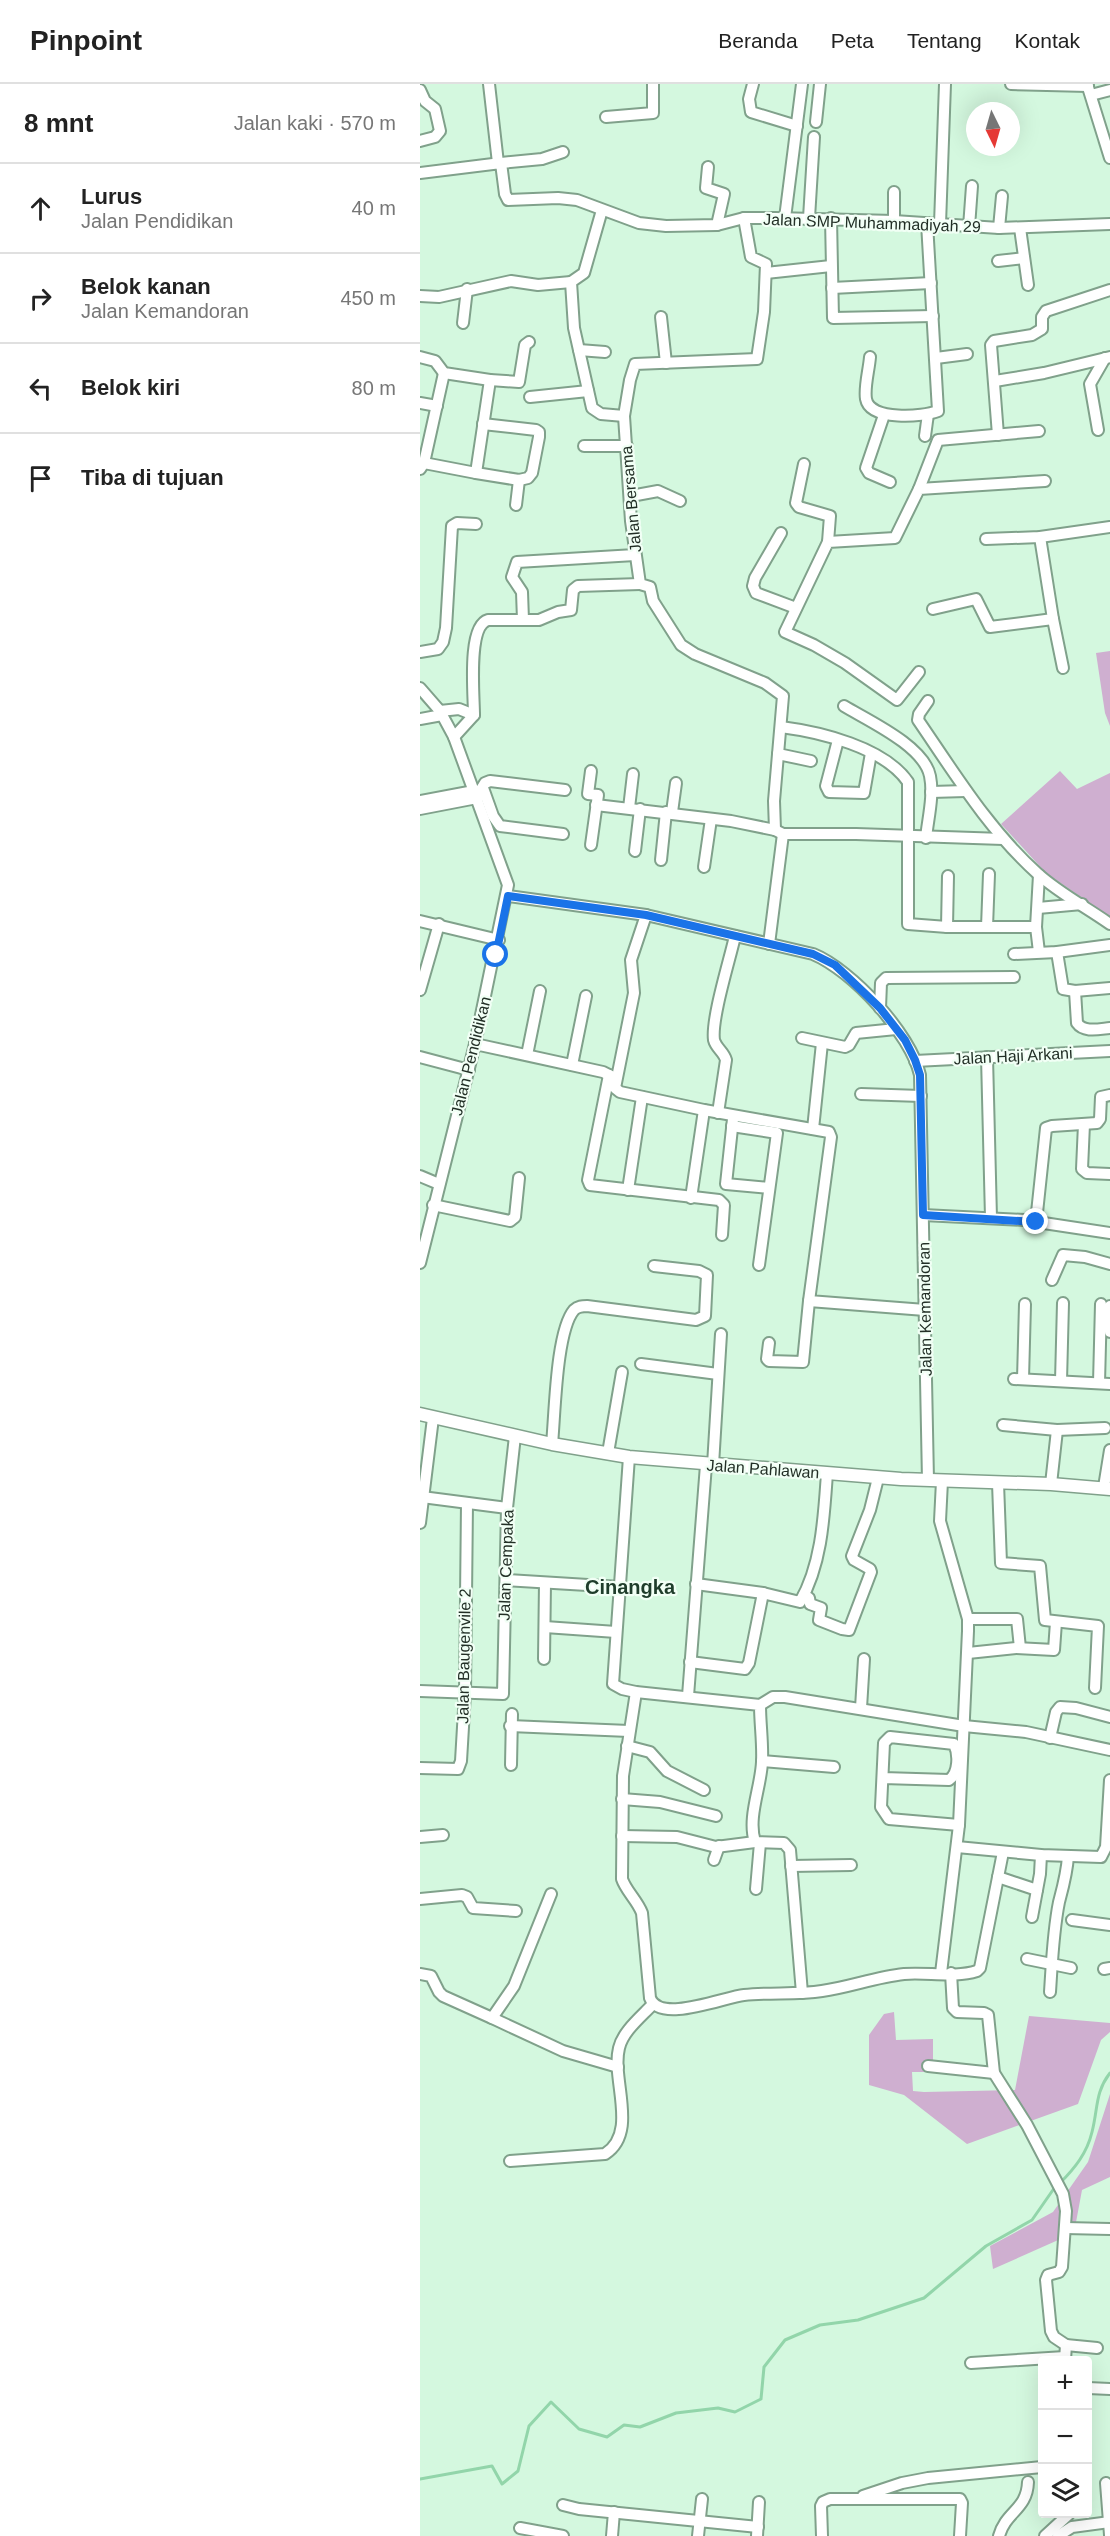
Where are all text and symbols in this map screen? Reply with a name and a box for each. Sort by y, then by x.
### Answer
text: Pinpoint [30,25,142,56]
text: Beranda [718,29,798,52]
text: Peta [831,29,874,52]
text: Tentang [907,29,982,52]
text: Kontak [1015,29,1080,52]
north arrow [966,102,1020,156]
text: 8 mnt [24,108,93,138]
text: Jalan kaki · 570 m [234,112,396,134]
text: Lurus [81,184,142,209]
icon: ahead [24,192,57,225]
text: 40 m [352,197,396,219]
text: Jalan Pendidikan [81,210,233,232]
street label: Jalan SMP Muhammadiyah 29 [763,211,981,235]
text: Belok kanan [81,274,211,299]
icon: right [24,282,57,315]
text: 450 m [340,287,396,309]
text: Jalan Kemandoran [81,300,249,322]
icon: left [24,372,57,405]
text: Belok kiri [81,375,180,400]
text: 80 m [352,377,396,399]
street label: Jalan Bersama [618,445,644,553]
icon: arrive [24,462,57,495]
text: Tiba di tujuan [81,465,224,490]
route start [482,941,508,967]
street label: Jalan Pendidikan [448,995,494,1117]
street label: Jalan Haji Arkani [953,1044,1073,1068]
route end [1022,1208,1048,1234]
street label: Jalan Kemandoran [915,1242,935,1376]
street label: Jalan Pahlawan [706,1457,820,1481]
street label: Jalan Cempaka [496,1509,516,1621]
district label: Cinangka [585,1576,676,1598]
street label: Jalan Baugenvile 2 [454,1588,474,1724]
map controls [1038,2356,1092,2518]
button: + [1038,2356,1092,2410]
button: − [1038,2410,1092,2464]
button: layers [1038,2464,1092,2518]

